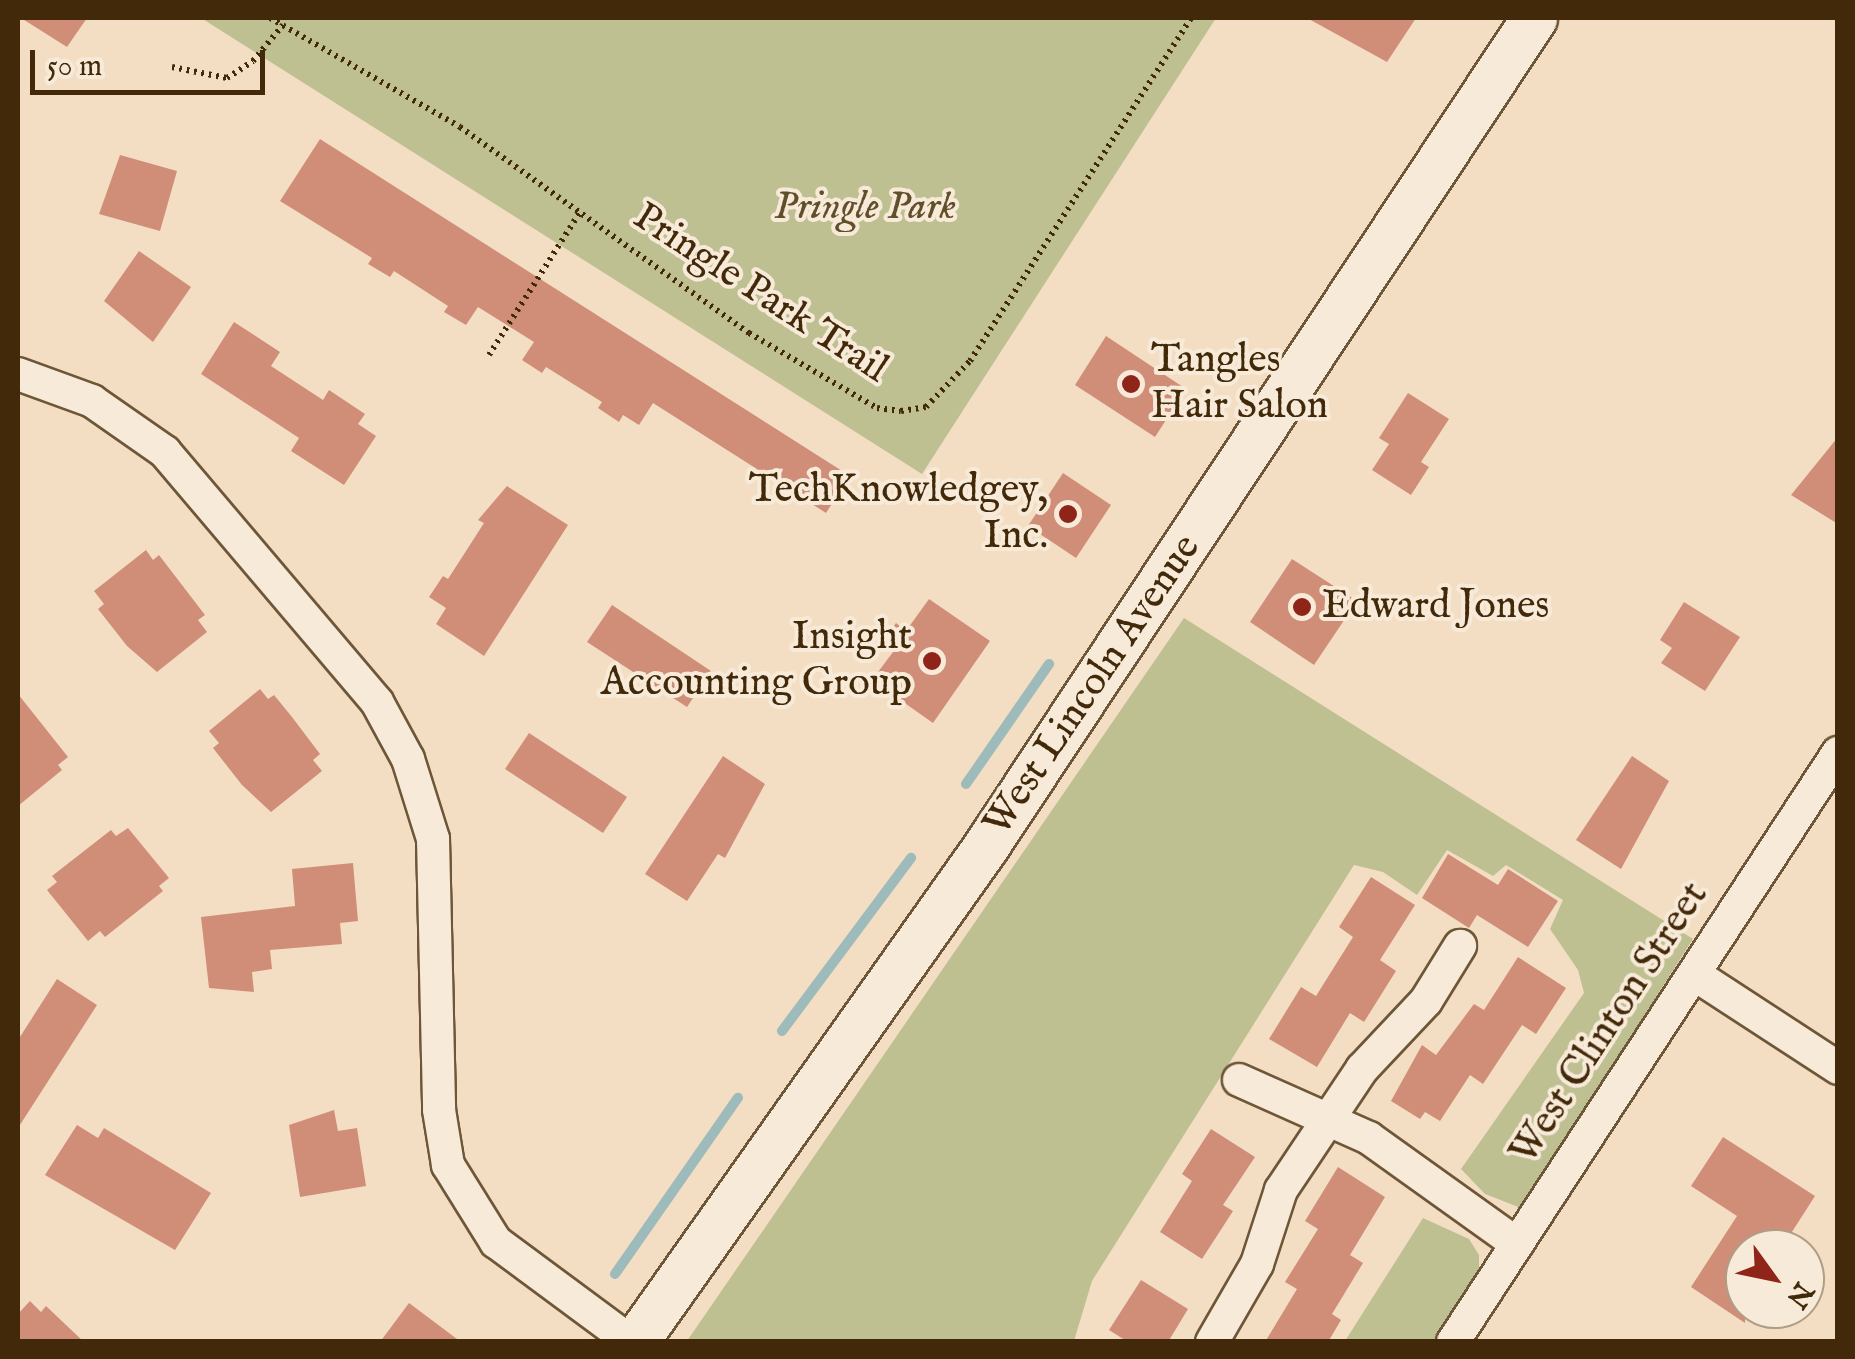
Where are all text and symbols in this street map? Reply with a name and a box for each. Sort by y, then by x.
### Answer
scale bar [35,30,270,92]
text: 50 m [47,48,102,86]
park label: Pringle Park [774,184,956,232]
street label: Pringle Park Trail [624,194,896,394]
place label: Tangles Hair Salon [1151,337,1328,431]
marker: Tangles Hair Salon [1120,373,1142,395]
place label: TechKnowledgey, Inc. [749,467,1048,561]
marker: TechKnowledgey, Inc. [1057,503,1079,525]
street label: West Lincoln Avenue [974,526,1212,846]
place label: Edward Jones [1322,583,1549,631]
marker: Edward Jones [1291,596,1313,618]
place label: Insight Accounting Group [601,614,912,708]
marker: Insight Accounting Group [921,650,943,672]
street label: West Clinton Street [1501,874,1719,1174]
north arrow [1725,1229,1825,1329]
text: N [1778,1275,1820,1314]

